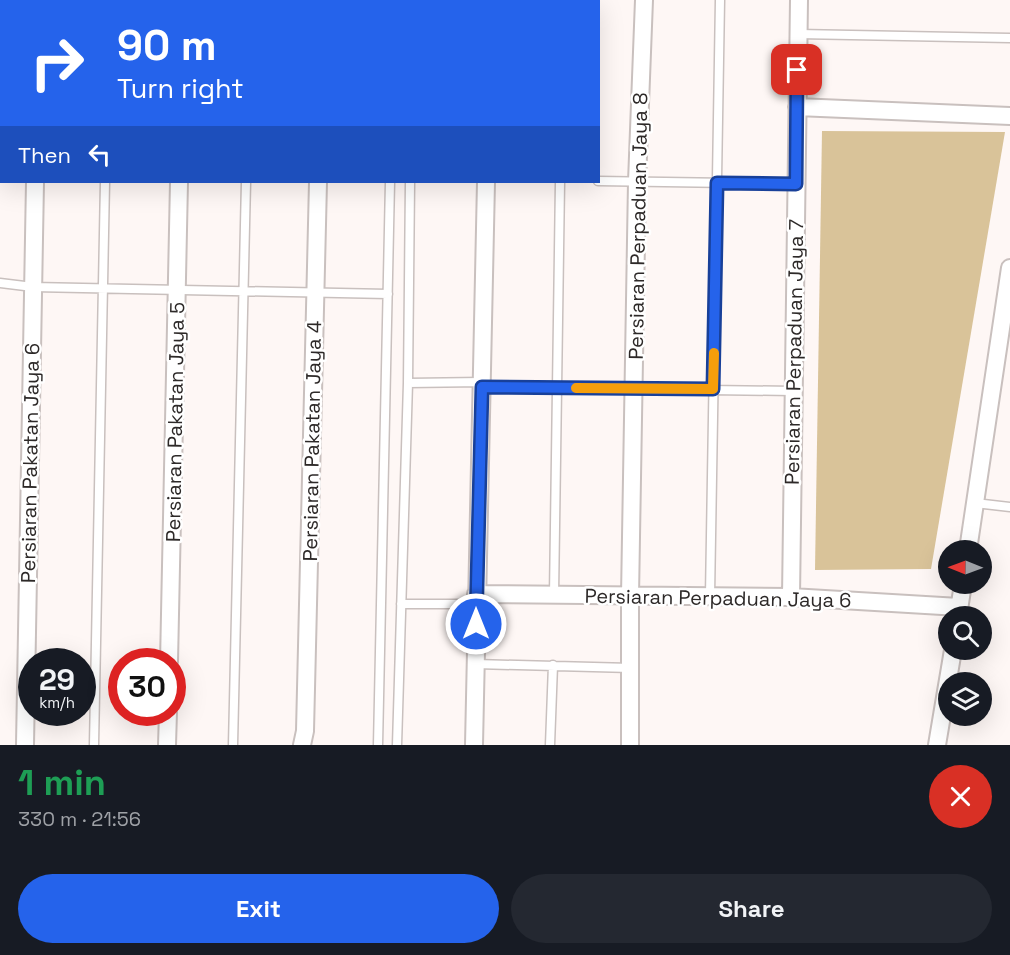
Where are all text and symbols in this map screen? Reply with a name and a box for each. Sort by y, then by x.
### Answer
text: 90 m [117,19,217,72]
icon: right [18,24,96,102]
pin [771,44,822,95]
icon: arrive [780,53,813,86]
text: Turn right [117,71,244,106]
street label: Persiaran Perpaduan Jaya 8 [623,92,653,360]
icon: left [83,138,116,171]
text: Then [18,141,71,169]
street label: Persiaran Perpaduan Jaya 7 [779,219,809,485]
street label: Persiaran Pakatan Jaya 5 [160,302,190,542]
street label: Persiaran Pakatan Jaya 4 [297,320,327,562]
street label: Persiaran Pakatan Jaya 6 [15,343,45,583]
north arrow [938,540,992,594]
map controls [938,540,992,726]
street label: Persiaran Perpaduan Jaya 6 [584,583,852,613]
position arrow [444,592,508,656]
button: search [938,606,992,660]
speed limit sign: 30 [108,648,186,726]
text: 29 [39,660,75,699]
button: layers [938,672,992,726]
text: km/h [39,693,75,712]
text: 1 min [18,760,106,806]
button: close [929,765,992,828]
text: 330 m · 21:56 [18,806,141,832]
button: Exit [18,874,499,943]
button: Share [511,874,992,943]

